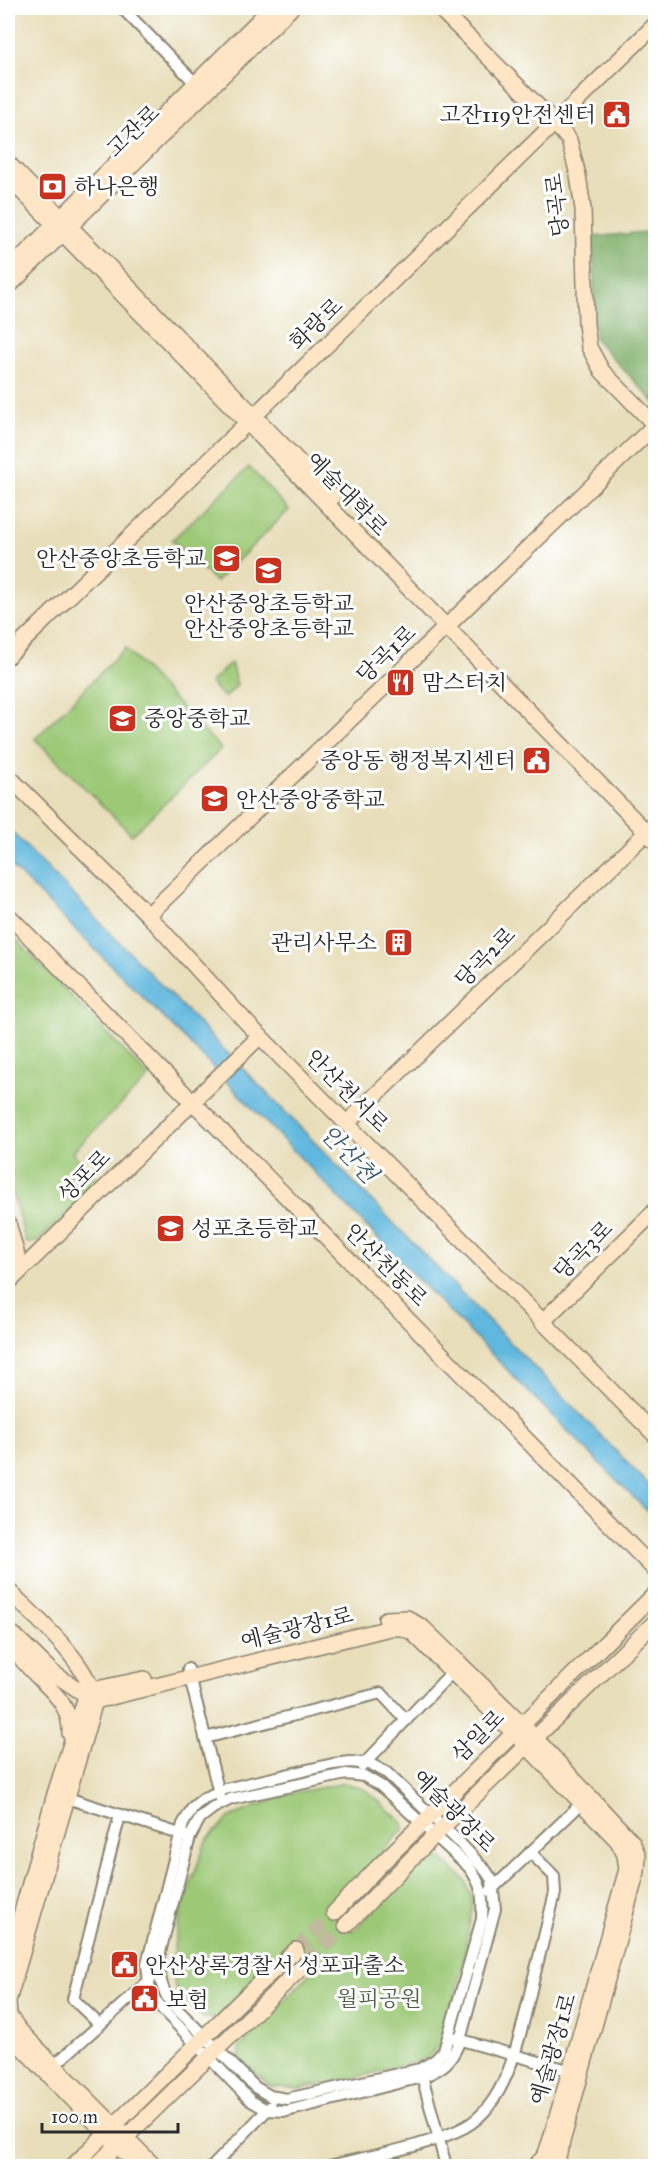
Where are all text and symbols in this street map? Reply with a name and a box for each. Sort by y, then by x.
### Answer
public building icon: 고잔119안전센터 [601,98,633,130]
street label: 고잔로 [101,99,165,163]
place label: 고잔119안전센터 [439,101,596,128]
bank icon: 하나은행 [37,170,69,202]
street label: 당곡로 [540,172,574,238]
place label: 하나은행 [74,173,159,200]
street label: 화랑로 [284,292,348,356]
street label: 예술대학로 [300,446,394,542]
school or university icon: 안산중앙초등학교 [211,542,243,574]
place label: 안산중앙초등학교 [36,545,206,572]
school or university icon: 안산중앙초등학교 안산중앙초등학교 [253,555,285,587]
place label: 안산중앙초등학교 안산중앙초등학교 [184,590,354,642]
street label: 당곡1로 [351,619,421,689]
restaurant icon: 맘스터치 [385,666,417,698]
place label: 맘스터치 [422,669,507,696]
school or university icon: 중앙중학교 [107,702,139,734]
place label: 중앙중학교 [144,705,250,732]
public building icon: 중앙동 행정복지센터 [521,744,553,776]
place label: 중앙동 행정복지센터 [320,747,516,774]
school or university icon: 안산중앙중학교 [199,783,231,815]
place label: 안산중앙중학교 [236,786,385,813]
street label: 당곡2로 [449,921,521,993]
building icon: 관리사무소 [382,926,414,958]
place label: 관리사무소 [271,929,377,956]
street label: 안산천서로 [300,1044,394,1138]
water label: 안산천 [314,1119,385,1191]
street label: 성포로 [52,1144,116,1208]
school or university icon: 성포초등학교 [154,1212,186,1244]
place label: 성포초등학교 [191,1215,319,1242]
street label: 당곡3로 [548,1215,618,1285]
street label: 안산천동로 [339,1218,433,1312]
street label: 예술광장1로 [238,1601,356,1655]
street label: 삼일로 [446,1704,510,1768]
street label: 예술광장로 [407,1764,501,1858]
public building icon: 안산상록경찰서 성포파출소 [108,1949,140,1981]
place label: 안산상록경찰서 성포파출소 [145,1952,405,1979]
public building icon: 보험 [129,1983,161,2015]
park label: 월피공원 [336,1985,422,2012]
place label: 보험 [166,1986,209,2013]
street label: 예술광장1로 [524,1990,582,2108]
scale bar [42,2096,178,2134]
text: 100 m [51,2106,98,2128]

